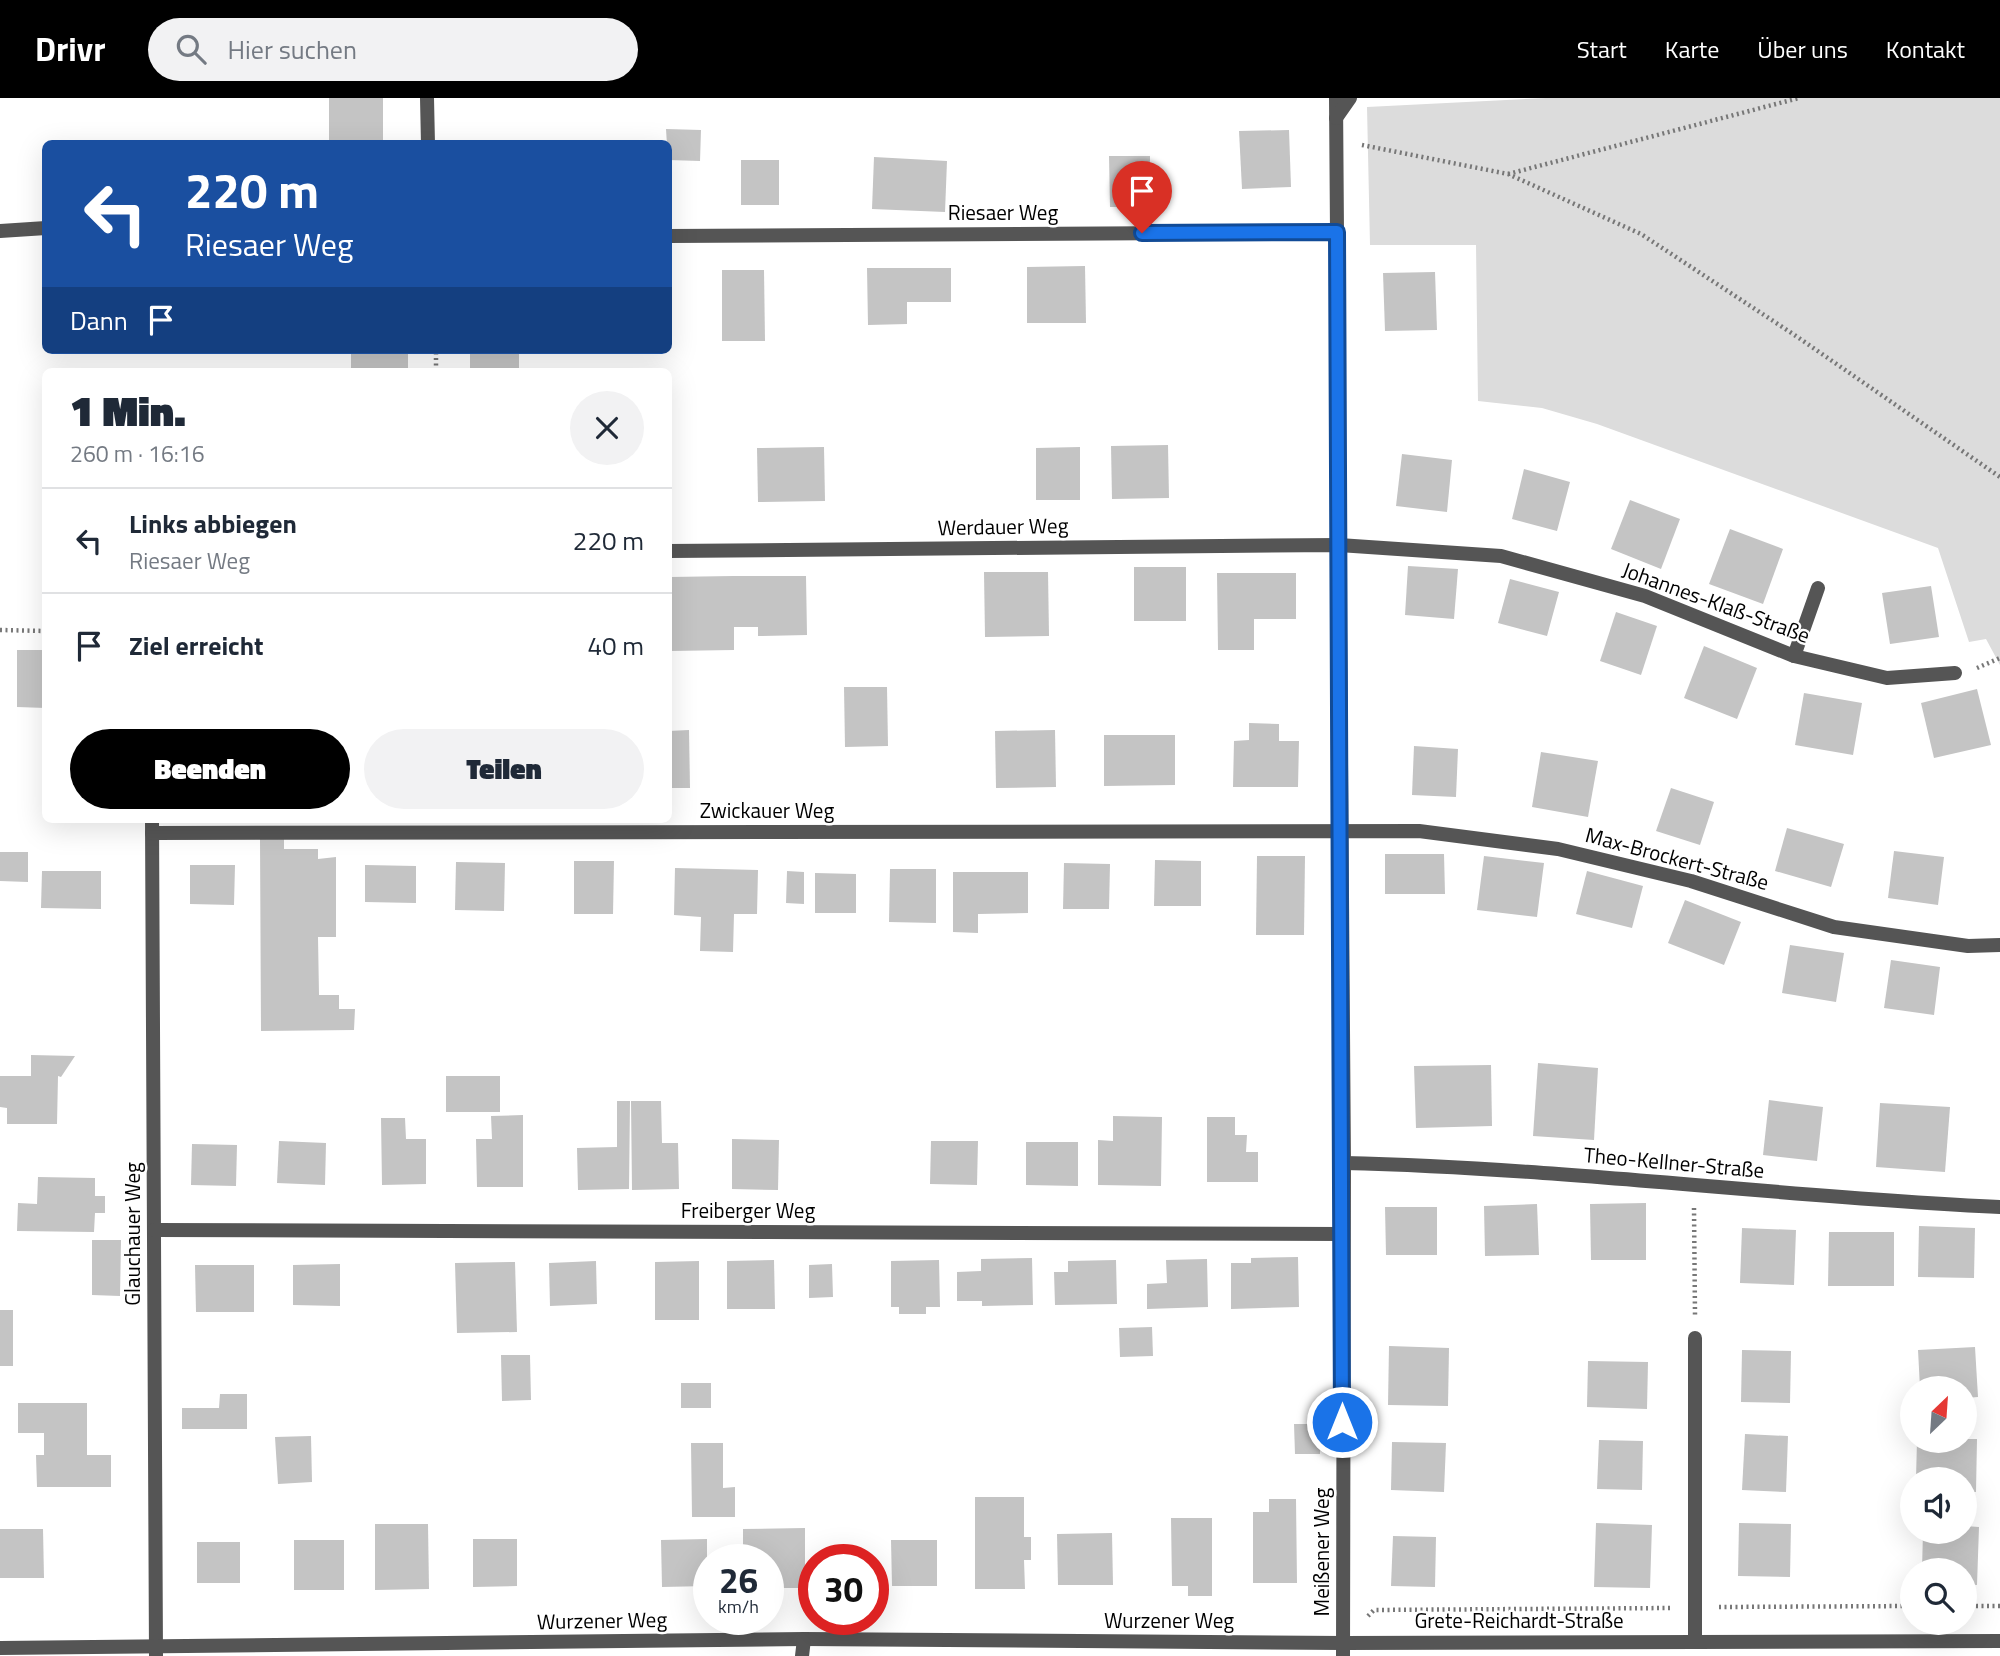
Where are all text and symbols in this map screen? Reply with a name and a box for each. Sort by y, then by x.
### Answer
search box [148,18,638,81]
text: Drivr [35,24,106,74]
icon: search [172,30,210,68]
text: Hier suchen [228,30,357,69]
text: Start [1577,31,1627,67]
text: Karte [1665,31,1719,67]
text: Über uns [1757,31,1848,67]
text: Kontakt [1886,31,1965,67]
text: 220 m [185,152,319,227]
pin [1112,161,1172,233]
icon: left [70,168,161,259]
icon: arrive [1123,172,1161,210]
street label: Riesaer Weg [948,196,1058,228]
text: Riesaer Weg [185,220,353,268]
text: Dann [70,301,128,340]
icon: arrive [142,301,180,339]
text: 1 Min. [70,378,186,442]
button: close [570,391,644,465]
text: 260 m · 16:16 [70,436,205,471]
text: Links abbiegen [129,504,297,543]
street label: Werdauer Weg [937,509,1069,543]
text: 220 m [573,521,644,560]
icon: left [70,522,108,560]
text: Riesaer Weg [129,543,250,578]
street label: Johannes-Klaß-Straße [1618,553,1815,651]
text: Ziel erreicht [129,626,264,665]
text: 40 m [587,626,644,665]
icon: arrive [70,627,108,665]
button: Beenden [70,729,350,809]
button: Teilen [364,729,644,809]
street label: Zwickauer Weg [700,794,834,826]
street label: Max-Brockert-Straße [1582,818,1772,898]
street label: Theo-Kellner-Straße [1583,1138,1766,1186]
street label: Glauchauer Weg [116,1162,148,1306]
street label: Freiberger Weg [681,1194,815,1226]
north arrow [1900,1376,1978,1452]
map controls [1900,1376,1977,1635]
position arrow [1305,1385,1379,1459]
button: sound [1900,1467,1977,1544]
street label: Meißener Weg [1305,1487,1337,1616]
speed limit sign: 30 [798,1544,889,1635]
text: 26 [719,1553,758,1607]
button: search [1900,1558,1977,1635]
text: km/h [718,1593,759,1620]
street label: Wurzener Weg [537,1603,668,1637]
street label: Wurzener Weg [1104,1604,1234,1636]
street label: Grete-Reichardt-Straße [1414,1604,1624,1636]

